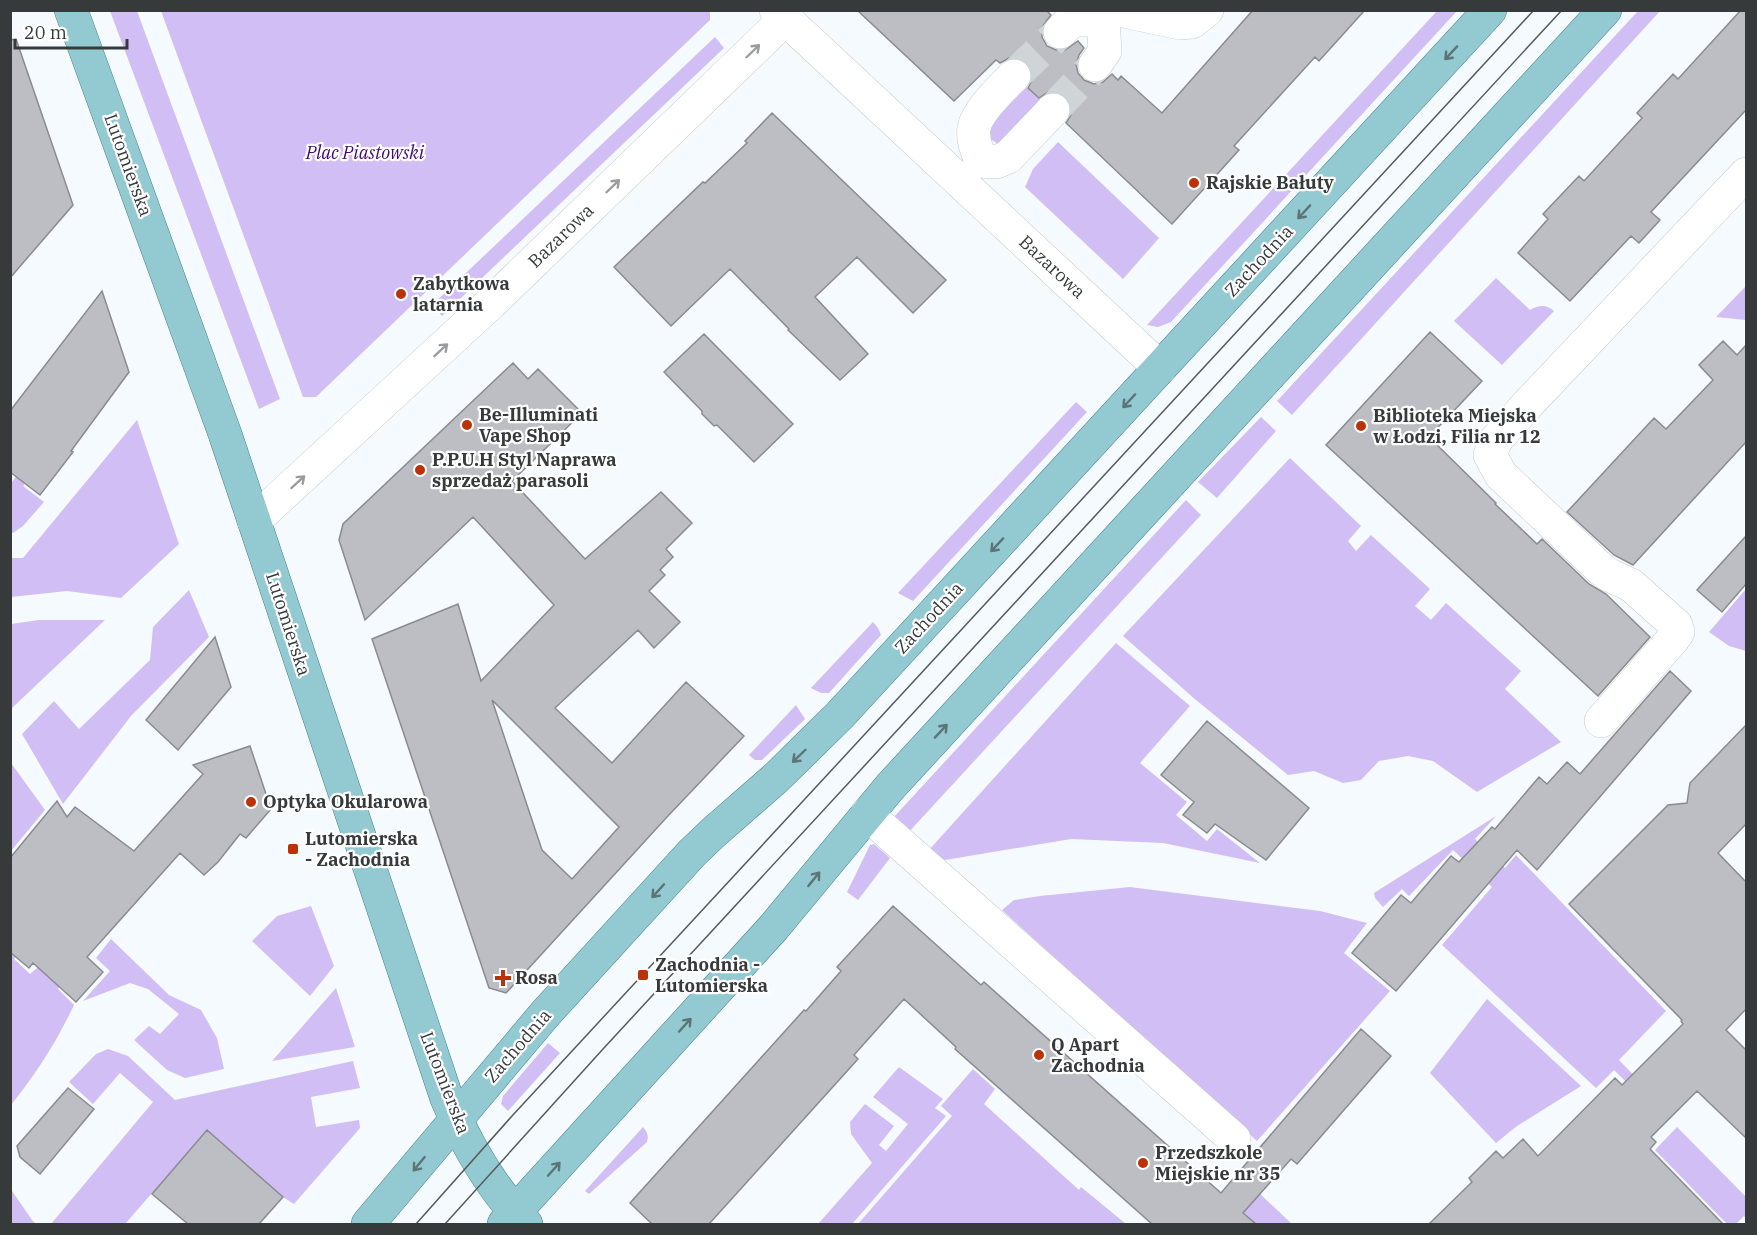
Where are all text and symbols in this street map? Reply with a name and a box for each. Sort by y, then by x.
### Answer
scale bar [15,12,128,50]
text: 20 m [24,21,67,44]
one-way arrow [745,43,760,58]
one-way arrow [1444,46,1458,61]
street label: Lutomierska [99,110,158,220]
park label: Plac Piastowski [305,141,425,164]
place label: Rajskie Bałuty [1206,171,1334,194]
marker: Rajskie Bałuty [1187,176,1201,190]
one-way arrow [605,179,620,194]
street label: Bazarowa [523,199,598,273]
one-way arrow [1297,204,1311,219]
street label: Zachodnia [1220,220,1298,301]
street label: Bazarowa [1014,230,1090,303]
place label: Zabytkowa latarnia [413,272,510,316]
marker: Zabytkowa latarnia [394,287,408,301]
one-way arrow [433,343,448,357]
one-way arrow [1122,394,1136,409]
place label: Be-Illuminati Vape Shop [479,403,598,447]
place label: Biblioteka Miejska w Łodzi, Filia nr 12 [1373,404,1541,448]
marker: Be-Illuminati Vape Shop [460,418,474,432]
marker: Biblioteka Miejska w Łodzi, Filia nr 12 [1354,419,1368,433]
place label: P.P.U.H Styl Naprawa sprzedaż parasoli [432,448,617,492]
marker: P.P.U.H Styl Naprawa sprzedaż parasoli [413,463,427,477]
one-way arrow [290,475,305,489]
one-way arrow [990,537,1004,552]
street label: Lutomierska [261,569,316,679]
street label: Zachodnia [890,577,968,658]
one-way arrow [934,723,948,738]
one-way arrow [791,749,806,764]
place label: Optyka Okularowa [263,790,428,813]
marker: Optyka Okularowa [244,795,258,809]
place label: Lutomierska - Zachodnia [305,827,418,871]
marker: Lutomierska - Zachodnia [286,842,300,856]
one-way arrow [807,872,821,887]
one-way arrow [651,883,665,898]
place label: Zachodnia - Lutomierska [655,953,768,997]
place label: Rosa [515,966,558,989]
marker: Zachodnia - Lutomierska [636,968,650,982]
marker: Rosa [496,971,510,985]
street label: Zachodnia [479,1004,556,1087]
one-way arrow [678,1018,692,1033]
street label: Lutomierska [415,1028,476,1137]
place label: Q Apart Zachodnia [1051,1033,1145,1077]
marker: Q Apart Zachodnia [1032,1048,1046,1062]
place label: Przedszkole Miejskie nr 35 [1155,1141,1280,1185]
one-way arrow [412,1156,425,1172]
marker: Przedszkole Miejskie nr 35 [1136,1156,1150,1170]
one-way arrow [547,1162,561,1177]

